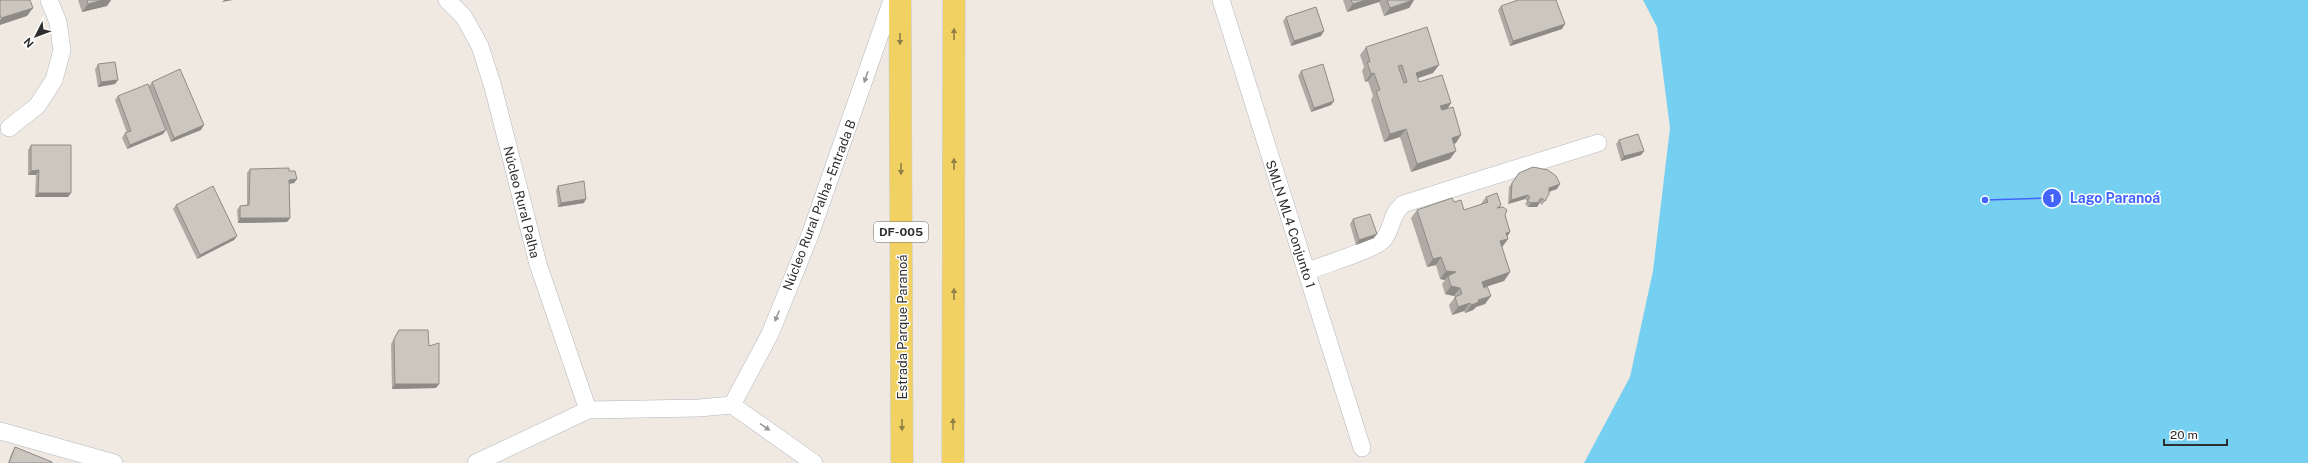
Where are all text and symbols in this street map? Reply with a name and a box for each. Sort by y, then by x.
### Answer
north arrow [16,16,56,56]
one-way arrow [951,27,957,40]
one-way arrow [897,33,903,46]
text: N [21,35,36,50]
one-way arrow [863,71,869,83]
street label: Núcleo Rural Palha - Entrada B [780,118,859,293]
street label: Núcleo Rural Palha [500,144,543,260]
one-way arrow [951,157,957,170]
street label: SMLN ML4 Conjunto 1 [1263,158,1318,290]
one-way arrow [898,163,904,176]
callout: Lago Paranoá [2042,185,2168,211]
text: Lago Paranoá [2070,190,2160,206]
text: 1 [2049,191,2055,205]
road number: DF-005 [874,222,928,242]
street label: Estrada Parque Paranoá [895,255,910,399]
one-way arrow [951,287,957,300]
one-way arrow [773,311,779,323]
one-way arrow [950,417,956,430]
one-way arrow [899,419,905,432]
scale bar [2164,421,2227,447]
one-way arrow [760,423,770,431]
text: 20 m [2170,428,2198,442]

